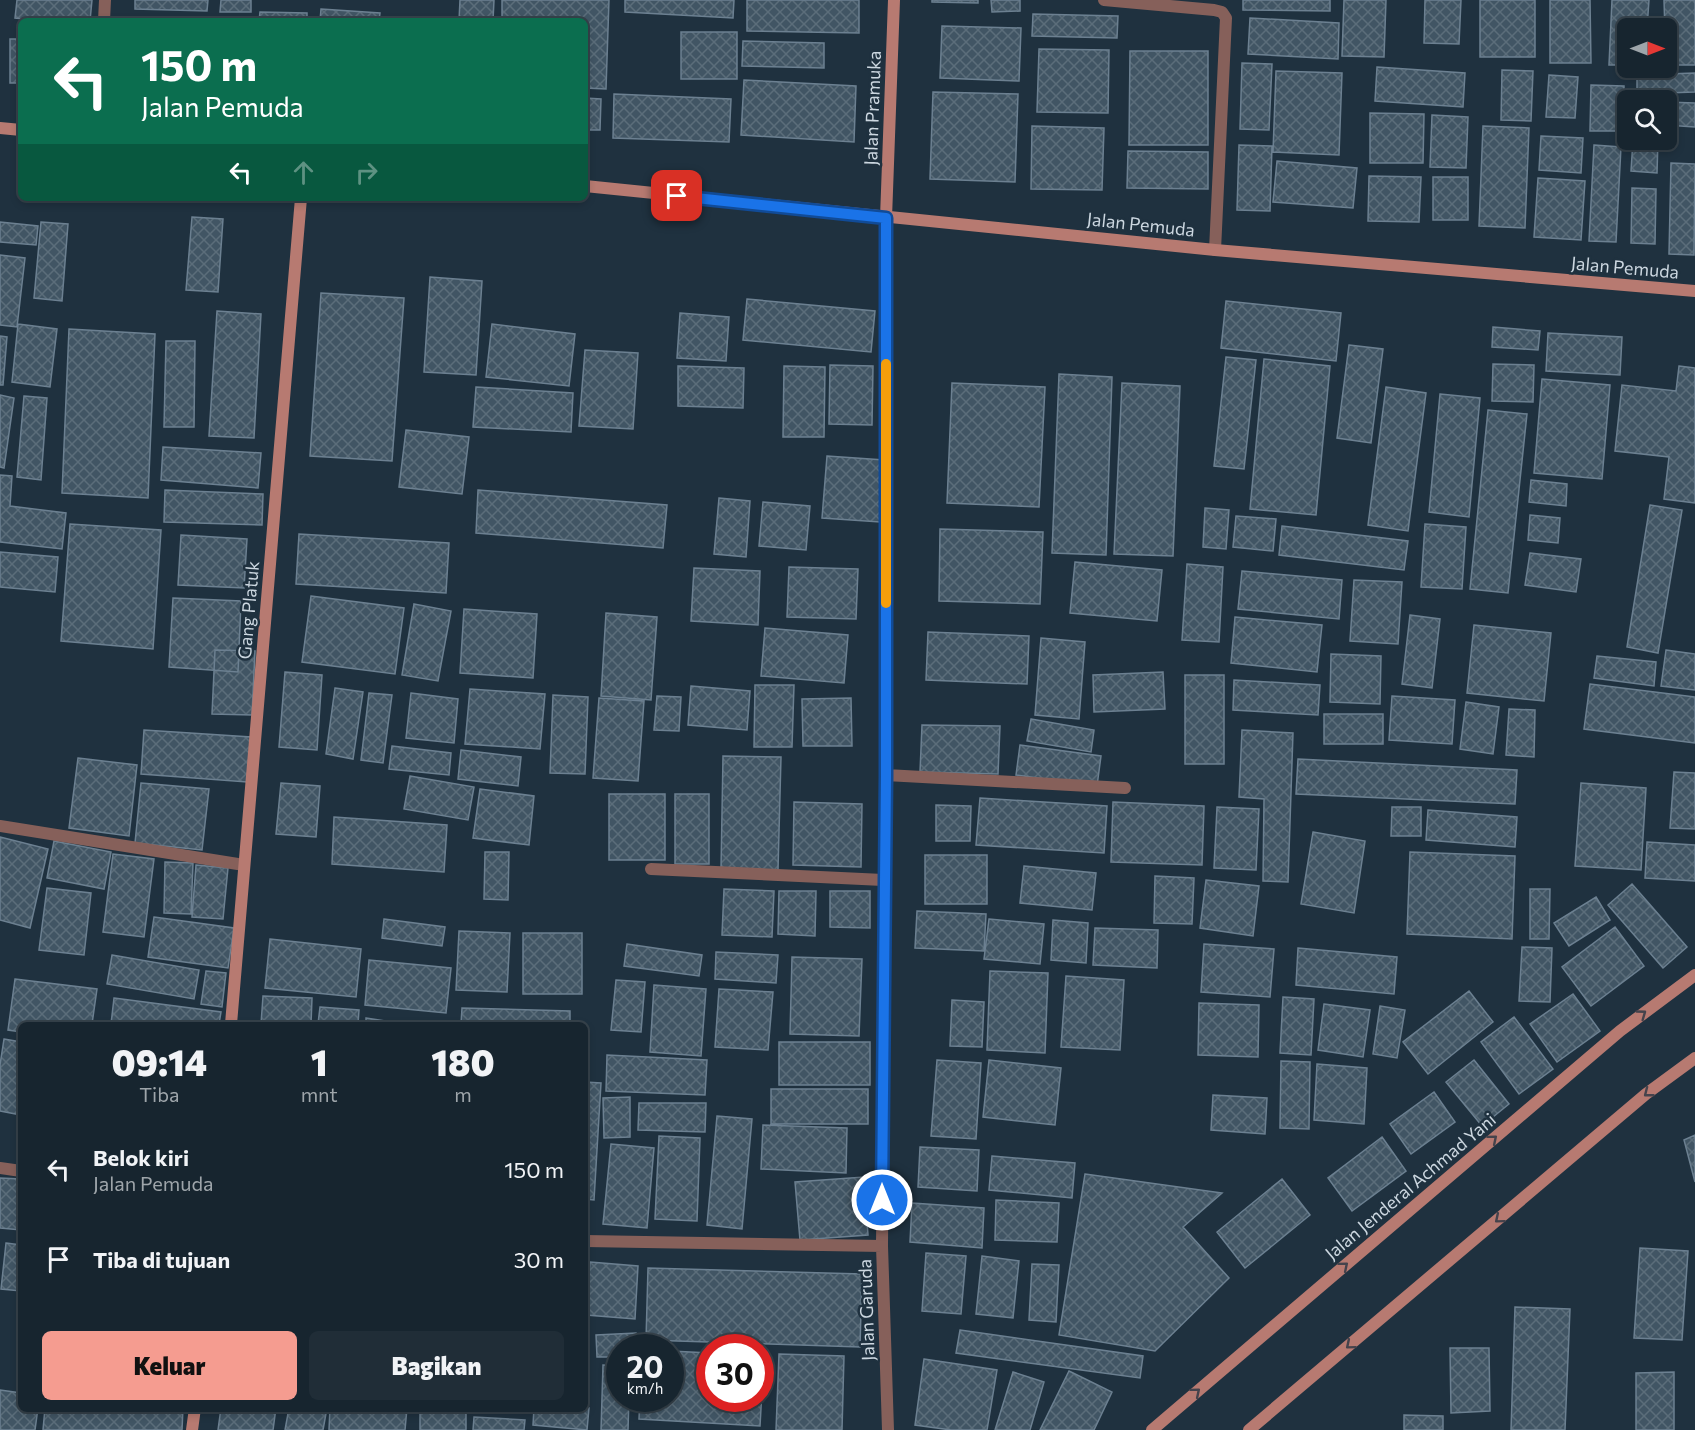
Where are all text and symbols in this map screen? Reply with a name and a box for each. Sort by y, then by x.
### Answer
north arrow [1617,18,1677,78]
map controls [1617,18,1677,150]
text: 150 m [141,38,257,90]
icon: left [42,42,120,120]
street label: Jalan Pramuka [859,50,885,166]
text: Jalan Pemuda [141,90,304,123]
button: search [1617,90,1677,150]
icon: left [224,156,257,189]
icon: ahead [287,156,320,189]
icon: right [350,156,383,189]
pin [651,170,702,221]
icon: arrive [660,179,693,212]
street label: Jalan Pemuda [1086,207,1196,241]
street label: Jalan Pemuda [1570,251,1680,283]
street label: Gang Platuk [233,560,263,660]
one-way arrow [1636,1010,1647,1021]
text: 09:14 [111,1039,207,1083]
text: 1 [311,1039,328,1083]
text: 180 [431,1039,495,1083]
text: Tiba [139,1082,179,1106]
text: mnt [301,1082,338,1106]
text: m [454,1082,472,1106]
one-way arrow [1644,1085,1655,1096]
street label: Jalan Jenderal Achmad Yani [1320,1108,1500,1264]
one-way arrow [1486,1135,1497,1146]
text: Belok kiri [93,1144,189,1171]
icon: left [42,1153,75,1186]
text: 150 m [504,1156,564,1183]
position arrow [850,1168,914,1232]
text: Jalan Pemuda [93,1171,214,1195]
one-way arrow [1495,1211,1506,1222]
icon: arrive [42,1243,75,1276]
text: Tiba di tujuan [93,1246,230,1273]
text: 30 m [514,1246,564,1273]
street label: Jalan Garuda [853,1259,879,1361]
one-way arrow [1337,1262,1348,1273]
button: Keluar [42,1331,297,1400]
button: Bagikan [309,1331,564,1400]
speed limit sign: 30 [696,1334,774,1412]
one-way arrow [1346,1337,1357,1348]
text: 20 [627,1347,663,1384]
text: km/h [627,1379,663,1397]
one-way arrow [1189,1388,1200,1399]

